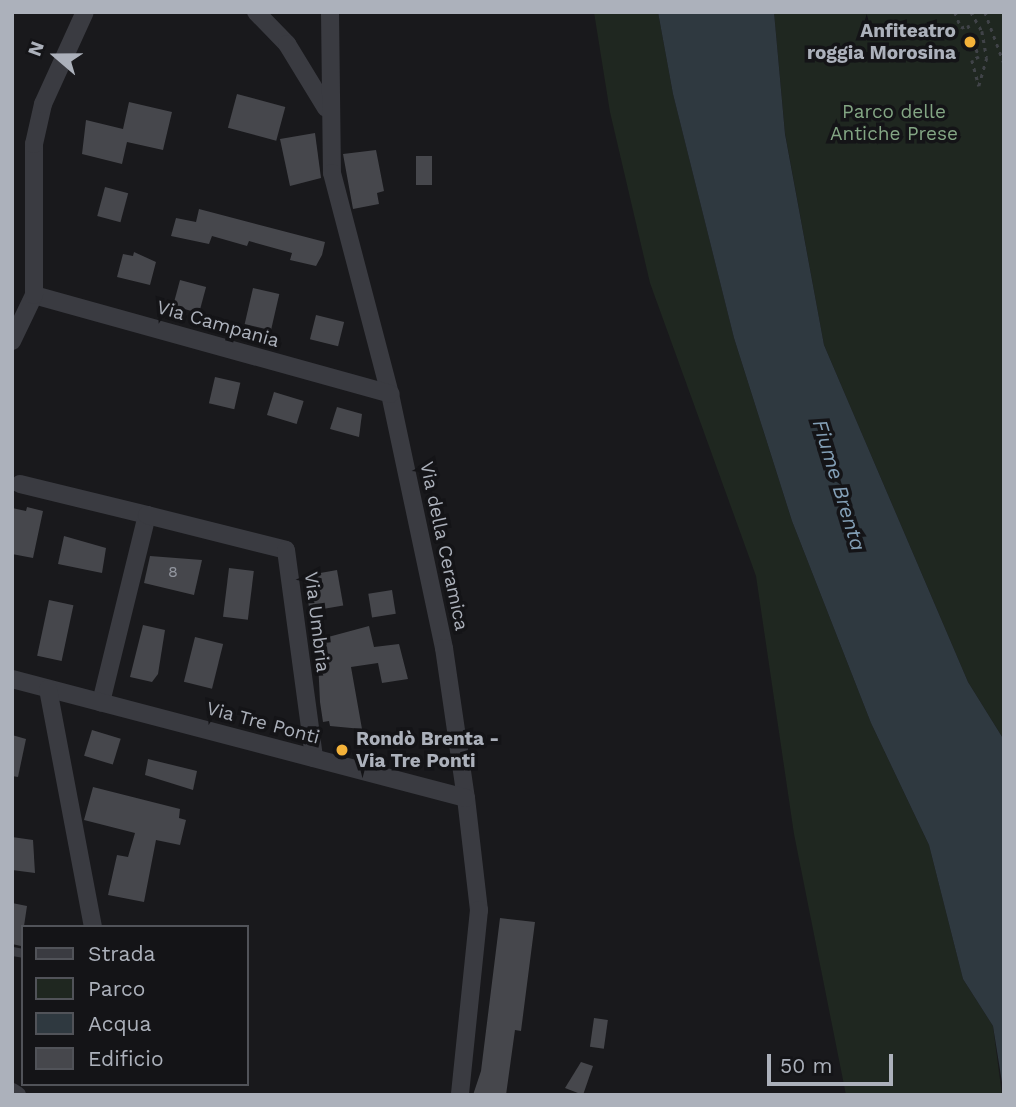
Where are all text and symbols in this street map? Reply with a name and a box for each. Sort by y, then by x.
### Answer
place label: Anfiteatro roggia Morosina [807,20,956,64]
north arrow [21,21,91,91]
marker: Anfiteatro roggia Morosina [962,34,978,50]
text: N [23,38,49,59]
park label: Parco delle Antiche Prese [830,101,958,145]
street label: Via Campania [154,296,282,352]
water label: Fiume Brenta [807,416,871,554]
street label: Via della Ceramica [415,459,473,633]
house number: 8 [168,562,178,582]
street label: Via Umbria [299,570,335,674]
street label: Via Tre Ponti [203,697,323,749]
place label: Rondò Brenta - Via Tre Ponti [356,728,500,772]
marker: Rondò Brenta - Via Tre Ponti [334,742,350,758]
legend [21,925,248,1086]
text: Strada [88,941,155,966]
text: Parco [88,976,145,1001]
text: Acqua [88,1011,151,1036]
scale bar [771,1040,897,1084]
text: Edificio [88,1046,164,1071]
text: 50 m [780,1053,832,1078]

